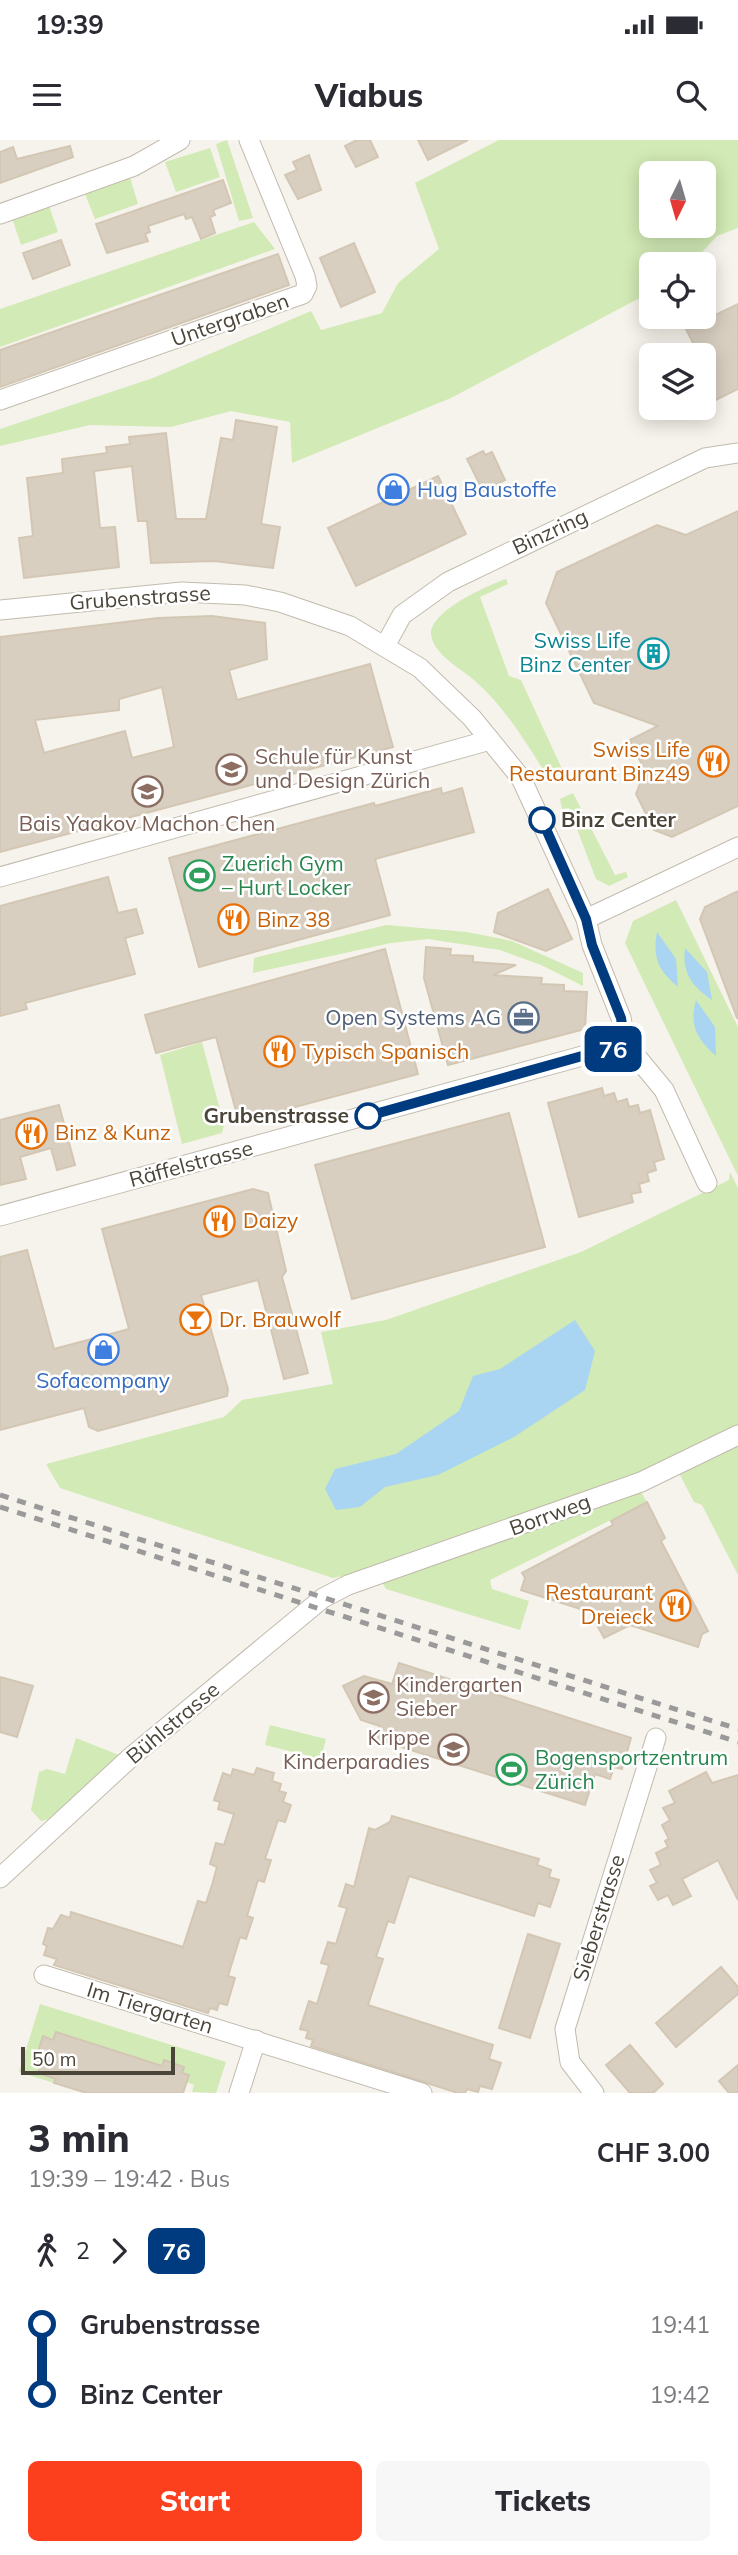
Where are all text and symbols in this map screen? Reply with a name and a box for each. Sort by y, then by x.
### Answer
text: 19:39 [35,8,104,41]
text: Viabus [315,75,423,115]
icon: menu [28,76,66,114]
icon: search [672,76,710,114]
north arrow [639,161,716,238]
map controls [639,161,716,420]
button: locate [639,252,716,329]
street label: Untergraben [167,287,292,351]
button: layers [639,343,716,420]
shop icon: Hug Baustoffe [377,473,411,507]
place label: Hug Baustoffe [417,476,557,502]
street label: Binzring [508,502,591,560]
street label: Grubenstrasse [68,579,211,615]
place label: Swiss Life Binz Center [519,627,631,677]
building icon: Swiss Life Binz Center [637,636,671,670]
place label: Swiss Life Restaurant Binz49 [509,736,690,786]
place label: Schule für Kunst und Design Zürich [255,743,430,793]
restaurant icon: Swiss Life Restaurant Binz49 [696,745,730,779]
school or university icon: Schule für Kunst und Design Zürich [215,752,249,786]
school or university icon: Bais Yaakov Machon Chen [130,775,164,809]
place label: Binz Center [561,806,677,832]
marker: Binz Center [529,807,555,833]
place label: Bais Yaakov Machon Chen [19,810,275,836]
place label: Zuerich Gym – Hurt Locker [222,850,351,900]
sports icon: Zuerich Gym – Hurt Locker [182,859,216,893]
restaurant icon: Binz 38 [217,903,251,937]
place label: Binz 38 [257,906,330,932]
office icon: Open Systems AG [507,1001,541,1035]
place label: Open Systems AG [325,1004,501,1030]
line badge: 76 [582,1026,644,1072]
text: 76 [599,1034,627,1064]
restaurant icon: Typisch Spanisch [262,1035,296,1069]
place label: Typisch Spanisch [302,1038,469,1064]
place label: Grubenstrasse [203,1102,349,1128]
marker: Grubenstrasse [355,1103,381,1129]
restaurant icon: Binz & Kunz [15,1116,49,1150]
place label: Binz & Kunz [55,1119,171,1145]
street label: Räffelstrasse [126,1134,256,1192]
restaurant icon: Daizy [203,1204,237,1238]
place label: Daizy [243,1207,298,1233]
bar icon: Dr. Brauwolf [179,1303,213,1337]
place label: Dr. Brauwolf [219,1306,342,1332]
shop icon: Sofacompany [86,1332,120,1366]
place label: Sofacompany [36,1367,170,1393]
street label: Borrweg [506,1487,594,1541]
place label: Restaurant Dreieck [545,1579,653,1629]
restaurant icon: Restaurant Dreieck [659,1588,693,1622]
place label: Kindergarten Sieber [396,1671,523,1721]
street label: Bühlstrasse [120,1676,224,1769]
school or university icon: Kindergarten Sieber [356,1680,390,1714]
place label: Krippe Kinderparadies [283,1724,430,1774]
school or university icon: Krippe Kinderparadies [436,1733,470,1767]
place label: Bogensportzentrum Zürich [535,1744,728,1794]
sports icon: Bogensportzentrum Zürich [495,1753,529,1787]
street label: Sieberstrasse [566,1851,630,1984]
street label: Im Tiergarten [84,1976,216,2039]
scale bar [21,2044,175,2076]
text: 50 m [32,2047,76,2071]
text: 3 min [28,2114,130,2162]
text: CHF 3.00 [597,2136,710,2169]
text: 19:39 – 19:42 · Bus [28,2164,230,2193]
icon: walk [28,2232,66,2270]
icon: forward [100,2232,138,2270]
text: 2 [76,2236,90,2265]
text: 76 [162,2236,191,2266]
text: Grubenstrasse [80,2308,260,2341]
text: 19:41 [650,2310,710,2339]
text: Binz Center [80,2378,222,2411]
text: 19:42 [650,2380,710,2409]
button: Start [28,2461,362,2541]
button: Tickets [376,2461,710,2541]

